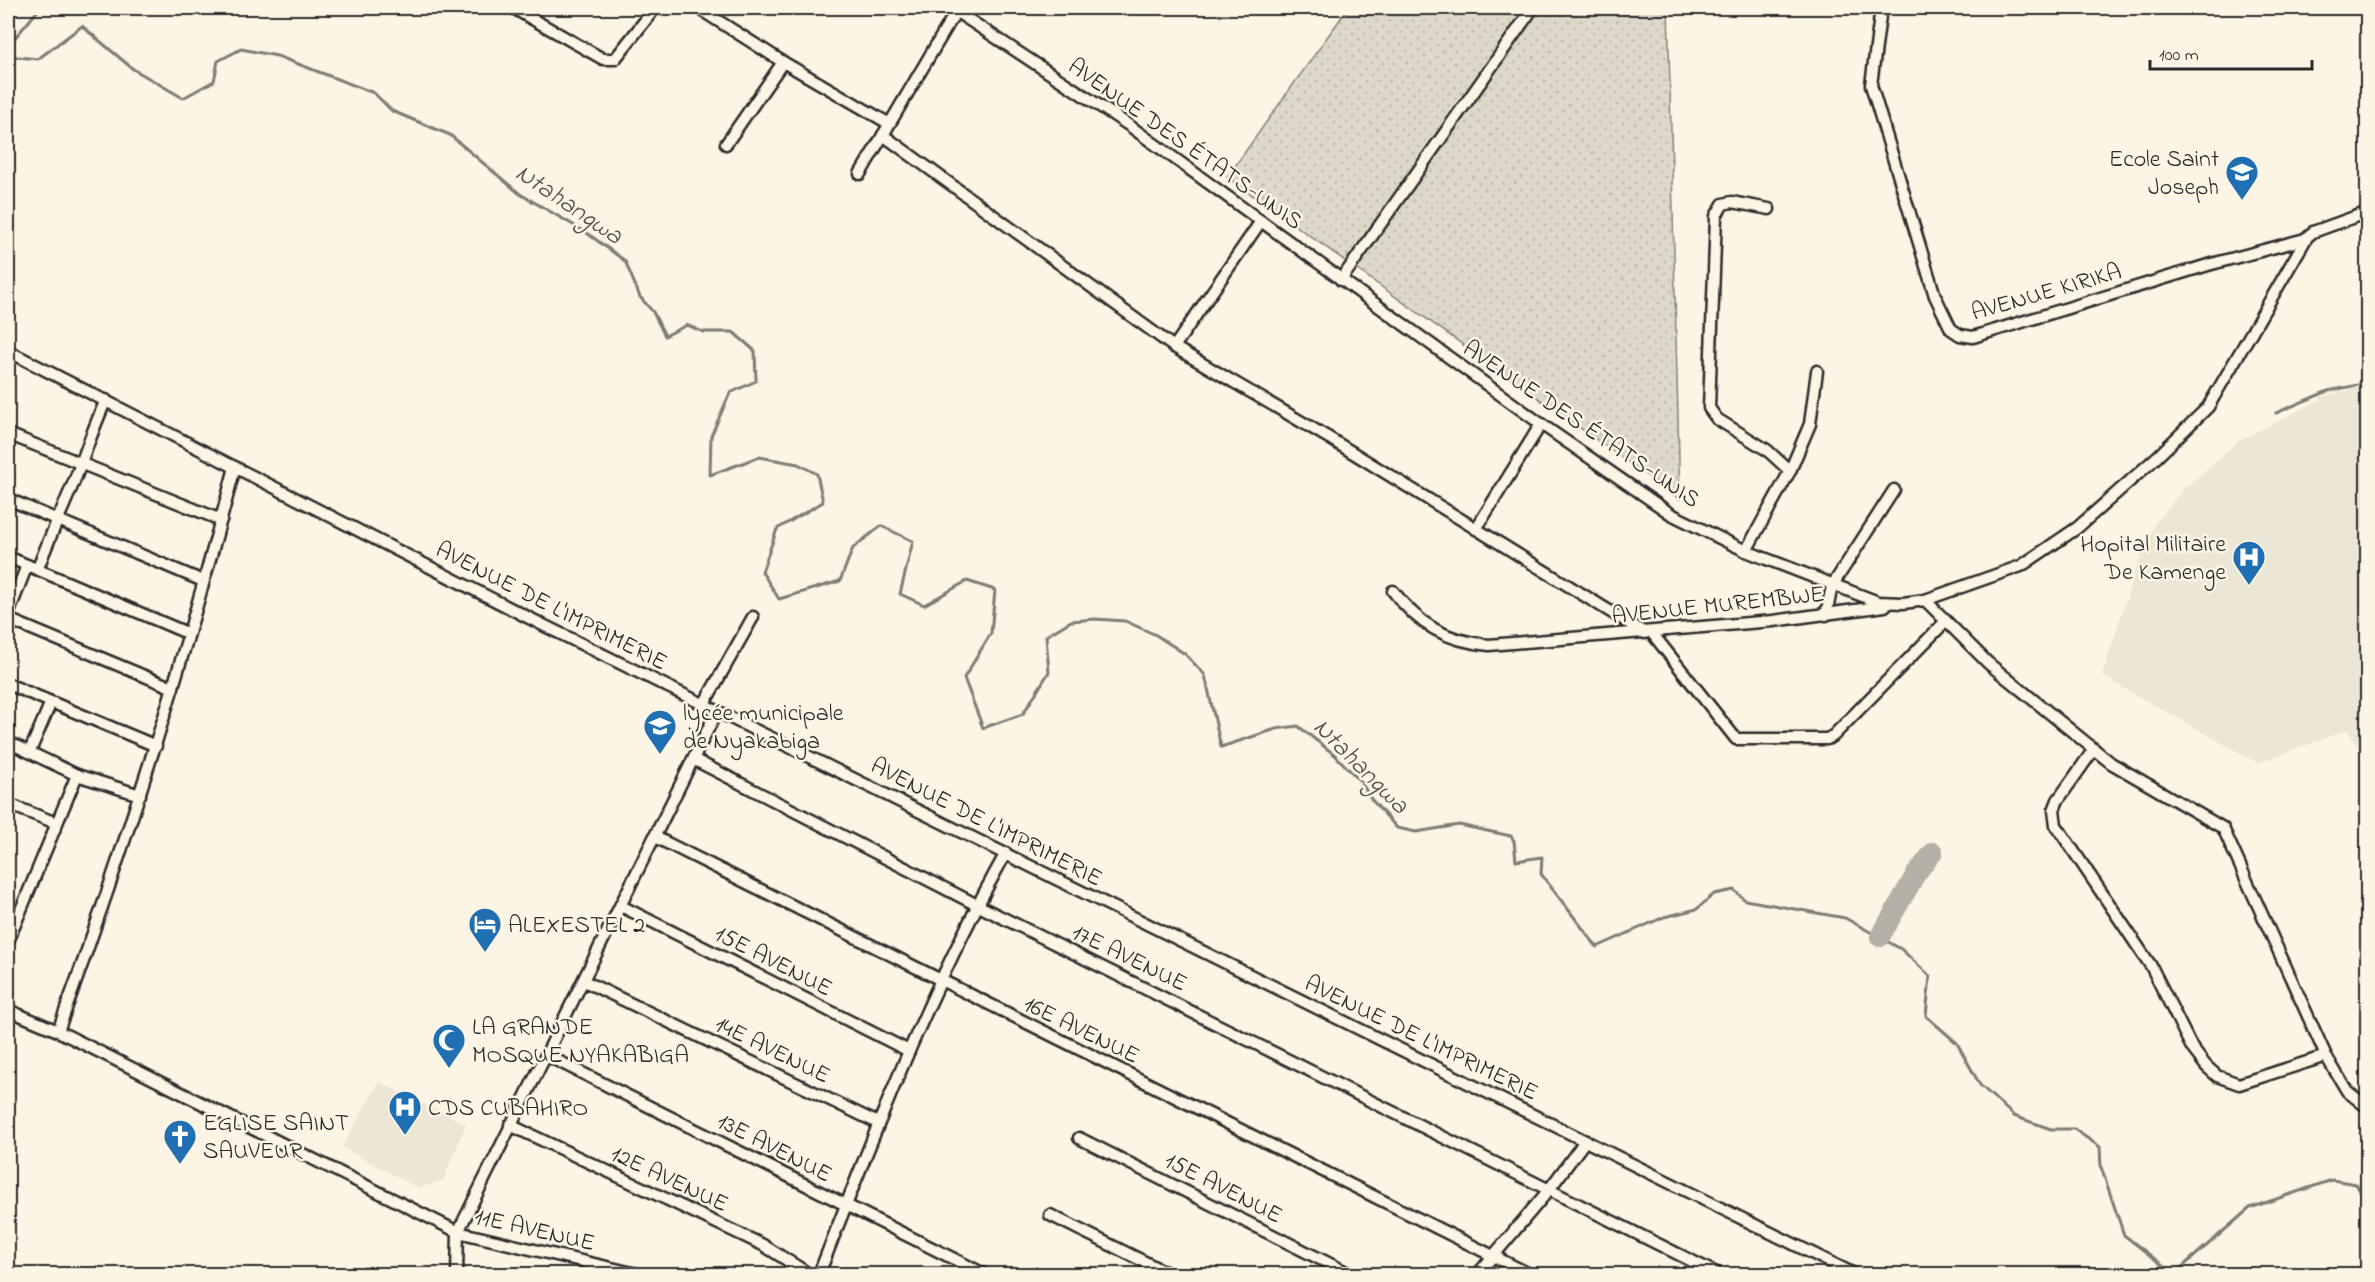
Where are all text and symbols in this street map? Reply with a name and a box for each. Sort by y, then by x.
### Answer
scale bar [2150,33,2312,71]
text: 100 m [2159,43,2199,69]
street label: AVENUE DES ÉTATS-UNIS [1060,50,1309,240]
place label: Ecole Saint Joseph [2109,143,2219,206]
school or university icon: Ecole Saint Joseph [2224,154,2260,201]
water label: Ntahangwa [507,156,630,256]
street label: AVENUE KIRIKA [1967,255,2126,332]
street label: AVENUE DES ÉTATS-UNIS [1455,332,1706,518]
place label: Hopital Militaire De Kamenge [2080,528,2226,591]
street label: AVENUE DE L'IMPRIMERIE [429,533,673,681]
hospital icon: Hopital Militaire De Kamenge [2231,539,2267,586]
street label: AVENUE MUREMBWE [1610,578,1826,635]
place label: lycée municipale de Nyakabiga [683,697,844,761]
school or university icon: lycée municipale de Nyakabiga [642,708,678,755]
water label: Ntahangwa [1303,710,1417,824]
street label: AVENUE DE L'IMPRIMERIE [864,749,1108,897]
hotel icon: ALEXESTEL 2 [467,906,503,953]
place label: ALEXESTEL 2 [508,909,645,944]
street label: 17E AVENUE [1065,916,1193,1002]
street label: 15E AVENUE [708,917,838,1007]
street label: AVENUE DE L'IMPRIMERIE [1298,967,1544,1111]
street label: 16E AVENUE [1017,988,1145,1074]
street label: 14E AVENUE [708,1008,836,1094]
place label: LA GRANDE MOSQUE NYAKABIGA [472,1011,689,1074]
mosque icon: LA GRANDE MOSQUE NYAKABIGA [431,1022,467,1069]
hospital icon: CDS CUBAHIRO [387,1089,423,1136]
place label: CDS CUBAHIRO [428,1092,588,1127]
street label: 13E AVENUE [710,1105,837,1193]
place label: EGLISE SAINT SAUVEUR [203,1107,349,1170]
church icon: EGLISE SAINT SAUVEUR [162,1118,198,1165]
street label: 12E AVENUE [604,1138,734,1223]
street label: 15E AVENUE [1158,1144,1288,1234]
street label: 11E AVENUE [471,1201,598,1262]

